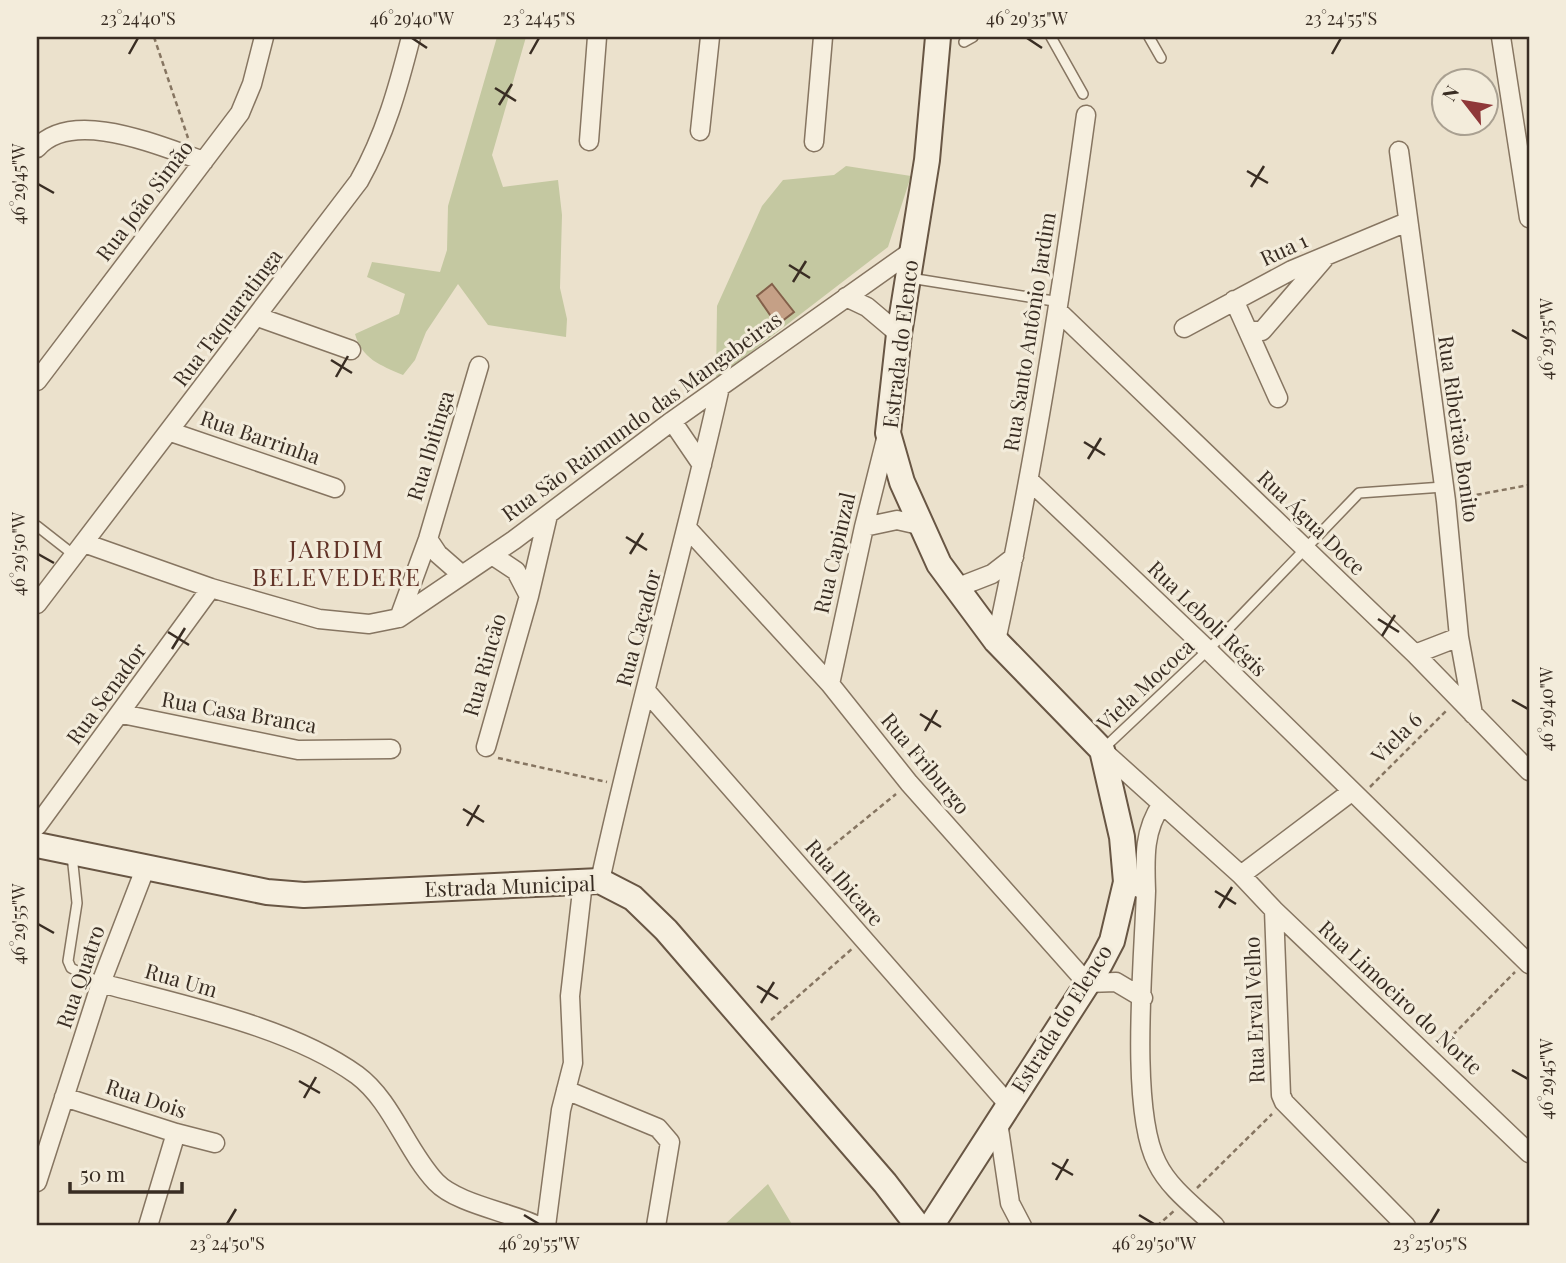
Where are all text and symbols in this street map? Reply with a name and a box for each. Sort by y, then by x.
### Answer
text: 23°24'40"S [100,6,176,30]
text: 46°29'40"W [370,6,455,30]
text: 23°24'45"S [503,6,575,30]
text: 46°29'35"W [986,6,1069,30]
text: 23°24'55"S [1305,6,1377,30]
north arrow [1430,66,1500,136]
text: N [1435,80,1464,105]
street label: Rua João Simão [89,134,198,266]
text: 46°29'45"W [6,143,30,225]
street label: Rua Santo Antônio Jardim [995,210,1061,453]
street label: Rua 1 [1255,225,1311,271]
street label: Rua Taquaratinga [165,242,288,391]
street label: Estrada do Elenco [875,258,923,430]
text: 46°29'35"W [1534,297,1558,380]
street label: Rua São Raimundo das Mangabeiras [495,304,786,527]
street label: Rua Ribeirão Bonito [1433,334,1487,524]
street label: Rua Ibitinga [399,386,459,504]
street label: Rua Barrinha [197,403,325,470]
street label: Rua Água Doce [1252,463,1372,580]
street label: Rua Capinzal [806,489,861,616]
text: 46°29'50"W [6,511,30,596]
district label: JARDIM BELEVEDERE [252,532,422,592]
street label: Rua Leboli Régis [1143,553,1274,682]
street label: Rua Caçador [608,565,666,689]
street label: Rua Rincão [455,610,511,719]
street label: Viela Mococa [1089,631,1199,736]
street label: Rua Senador [59,636,152,749]
text: 46°29'40"W [1534,666,1558,751]
street label: Rua Casa Branca [160,684,320,739]
street label: Viela 6 [1363,705,1427,769]
street label: Rua Friburgo [876,706,977,819]
street label: Rua Ibicare [800,832,891,931]
street label: Estrada Municipal [424,868,596,902]
text: 46°29'55"W [6,883,30,965]
street label: Rua Limoeiro do Norte [1313,913,1489,1080]
street label: Rua Quatro [48,921,110,1032]
street label: Rua Erval Velho [1236,936,1270,1084]
street label: Estrada do Elenco [1004,939,1117,1097]
street label: Rua Um [142,955,221,1003]
text: 46°29'45"W [1534,1038,1558,1120]
street label: Rua Dois [103,1071,191,1123]
scale bar [70,1151,182,1195]
text: 50 m [80,1159,126,1187]
text: 23°24'50"S [189,1231,265,1255]
text: 46°29'55"W [498,1231,580,1255]
text: 46°29'50"W [1112,1231,1197,1255]
text: 23°25'05"S [1393,1231,1467,1255]

